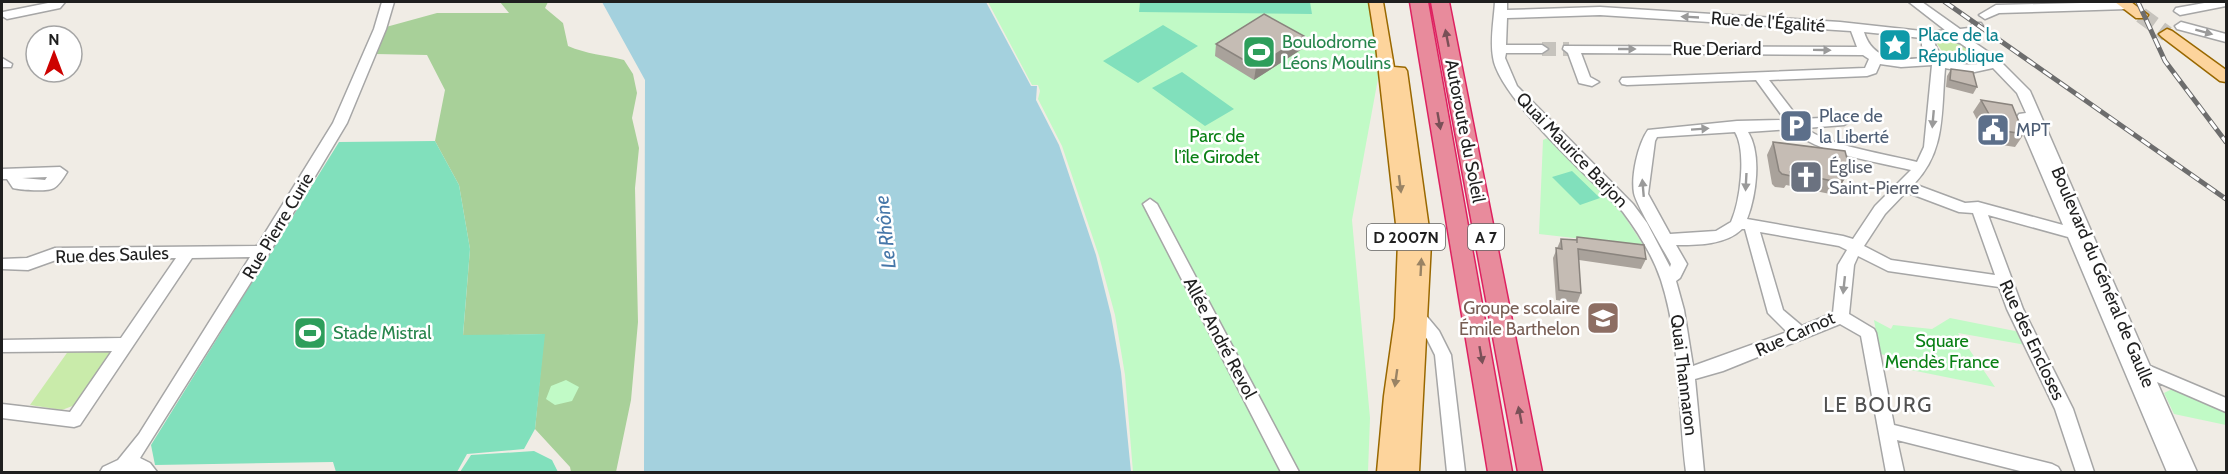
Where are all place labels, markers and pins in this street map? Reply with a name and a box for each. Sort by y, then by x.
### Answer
place label: Place de la République [1918,24,2004,67]
place icon: Place de la République [1877,27,1913,63]
place label: Boulodrome Léons Moulins [1282,31,1391,74]
sports icon: Boulodrome Léons Moulins [1241,34,1277,70]
place label: Place de la Liberté [1819,105,1889,148]
parking icon: Place de la Liberté [1778,108,1814,144]
public building icon: MPT [1975,112,2011,148]
place label: MPT [2016,119,2051,141]
place label: Église Saint-Pierre [1829,156,1919,199]
church icon: Église Saint-Pierre [1788,159,1824,195]
place label: Groupe scolaire Émile Barthelon [1459,297,1580,340]
school or university icon: Groupe scolaire Émile Barthelon [1585,300,1621,336]
sports icon: Stade Mistral [292,315,328,351]
place label: Stade Mistral [333,322,432,344]

